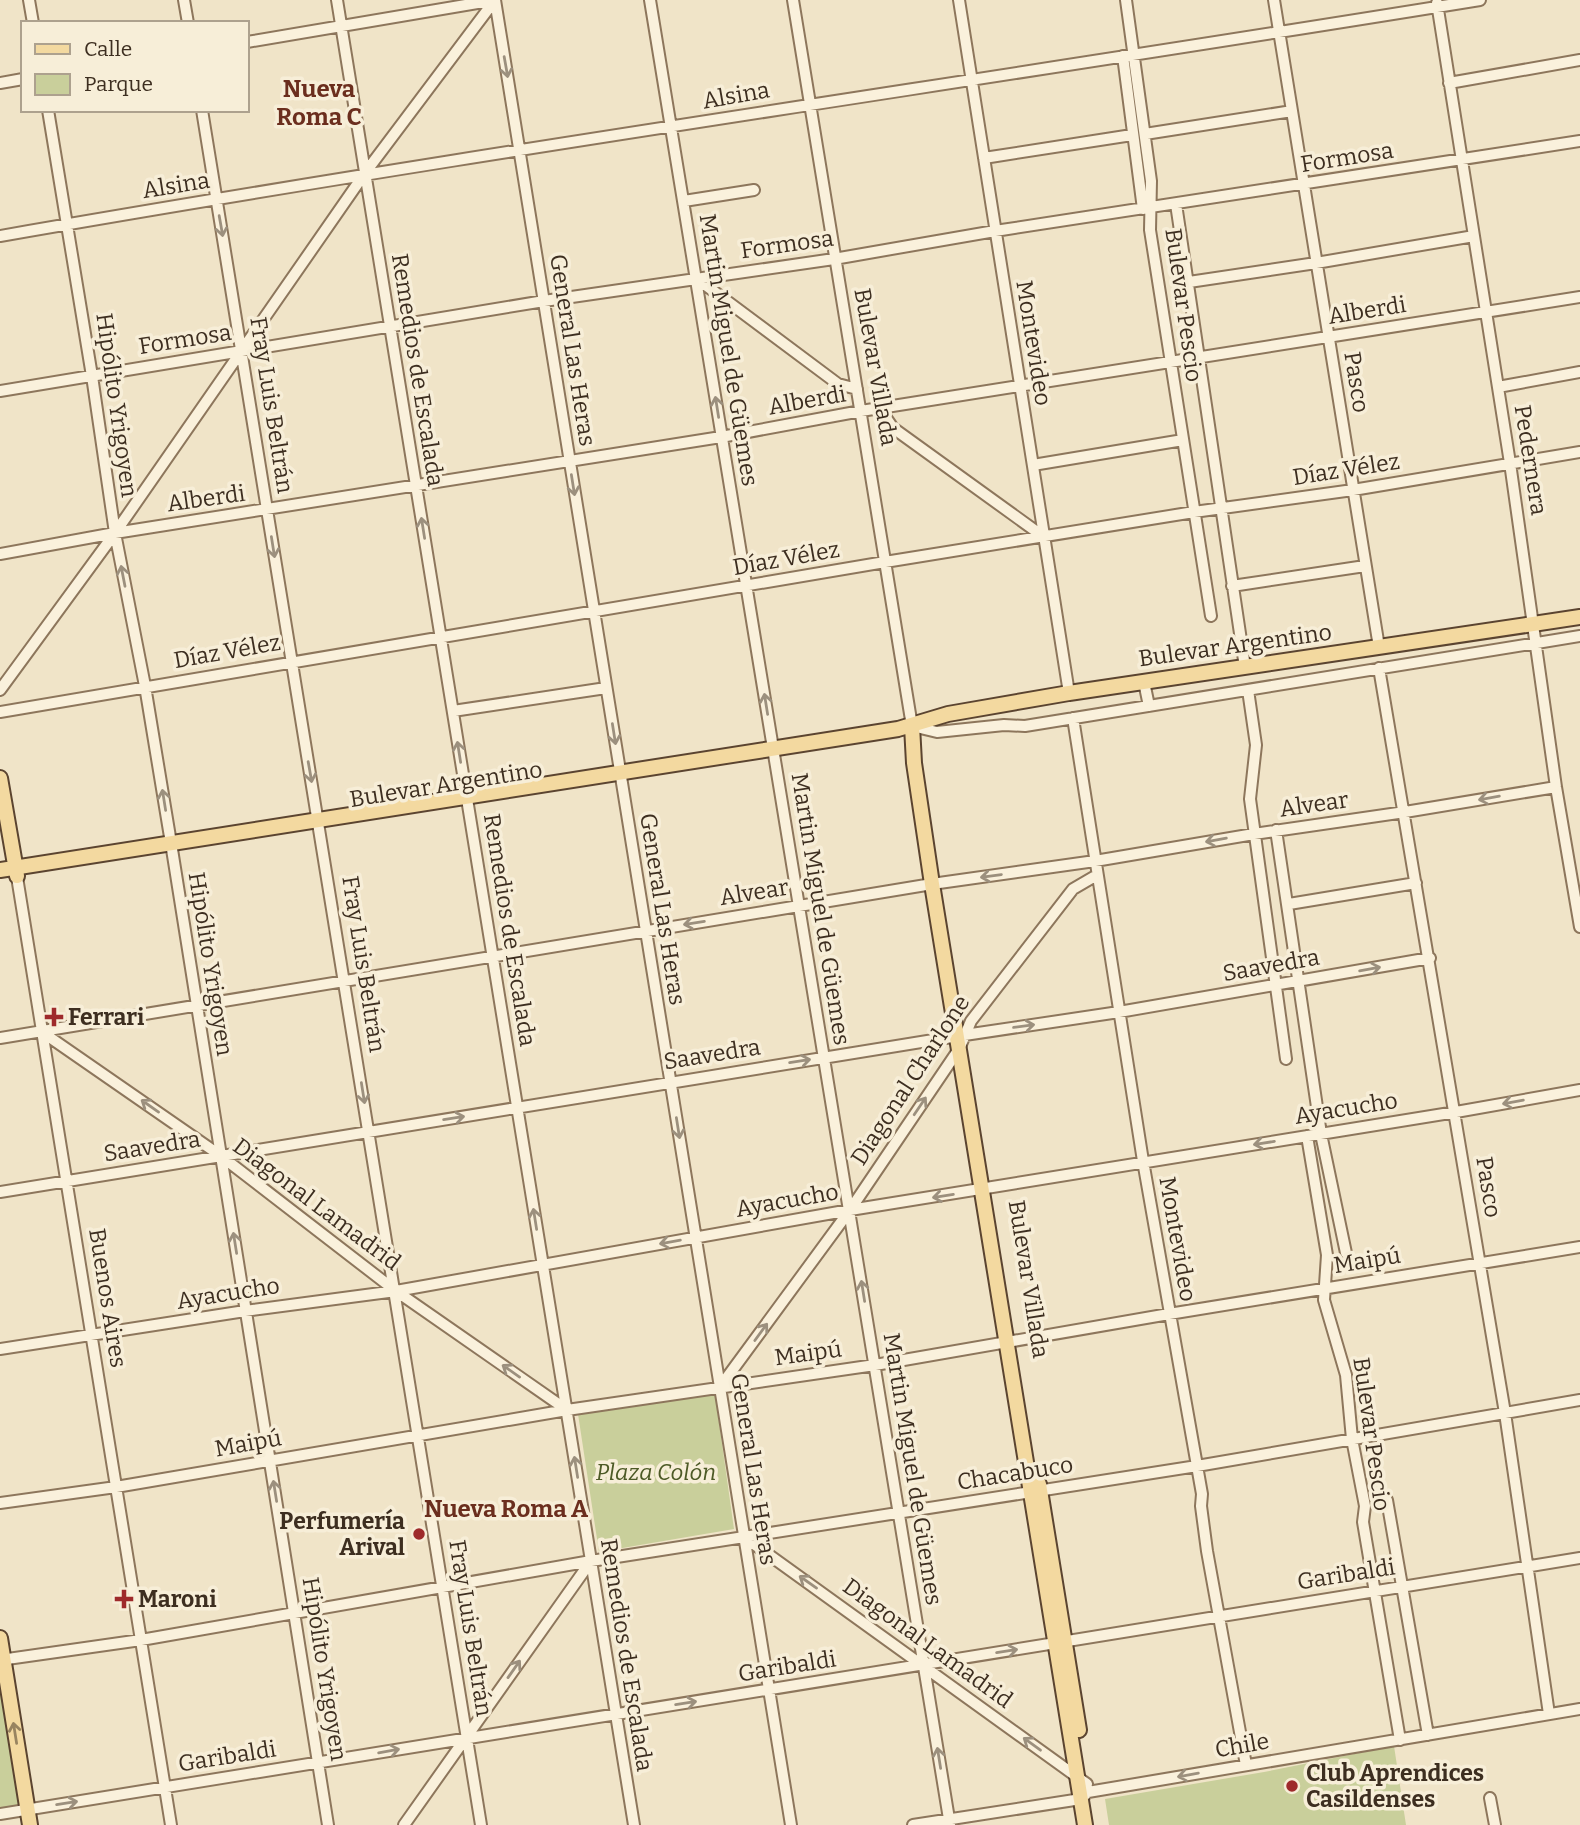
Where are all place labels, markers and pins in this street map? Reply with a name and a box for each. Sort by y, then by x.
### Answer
place label: Ferrari [68,1003,144,1031]
marker: Ferrari [46,1009,62,1025]
place label: Perfumería Arival [279,1507,405,1561]
marker: Perfumería Arival [411,1526,427,1542]
place label: Maroni [138,1585,217,1613]
marker: Maroni [116,1591,132,1607]
place label: Club Aprendices Casildenses [1306,1759,1484,1813]
marker: Club Aprendices Casildenses [1284,1778,1300,1794]

